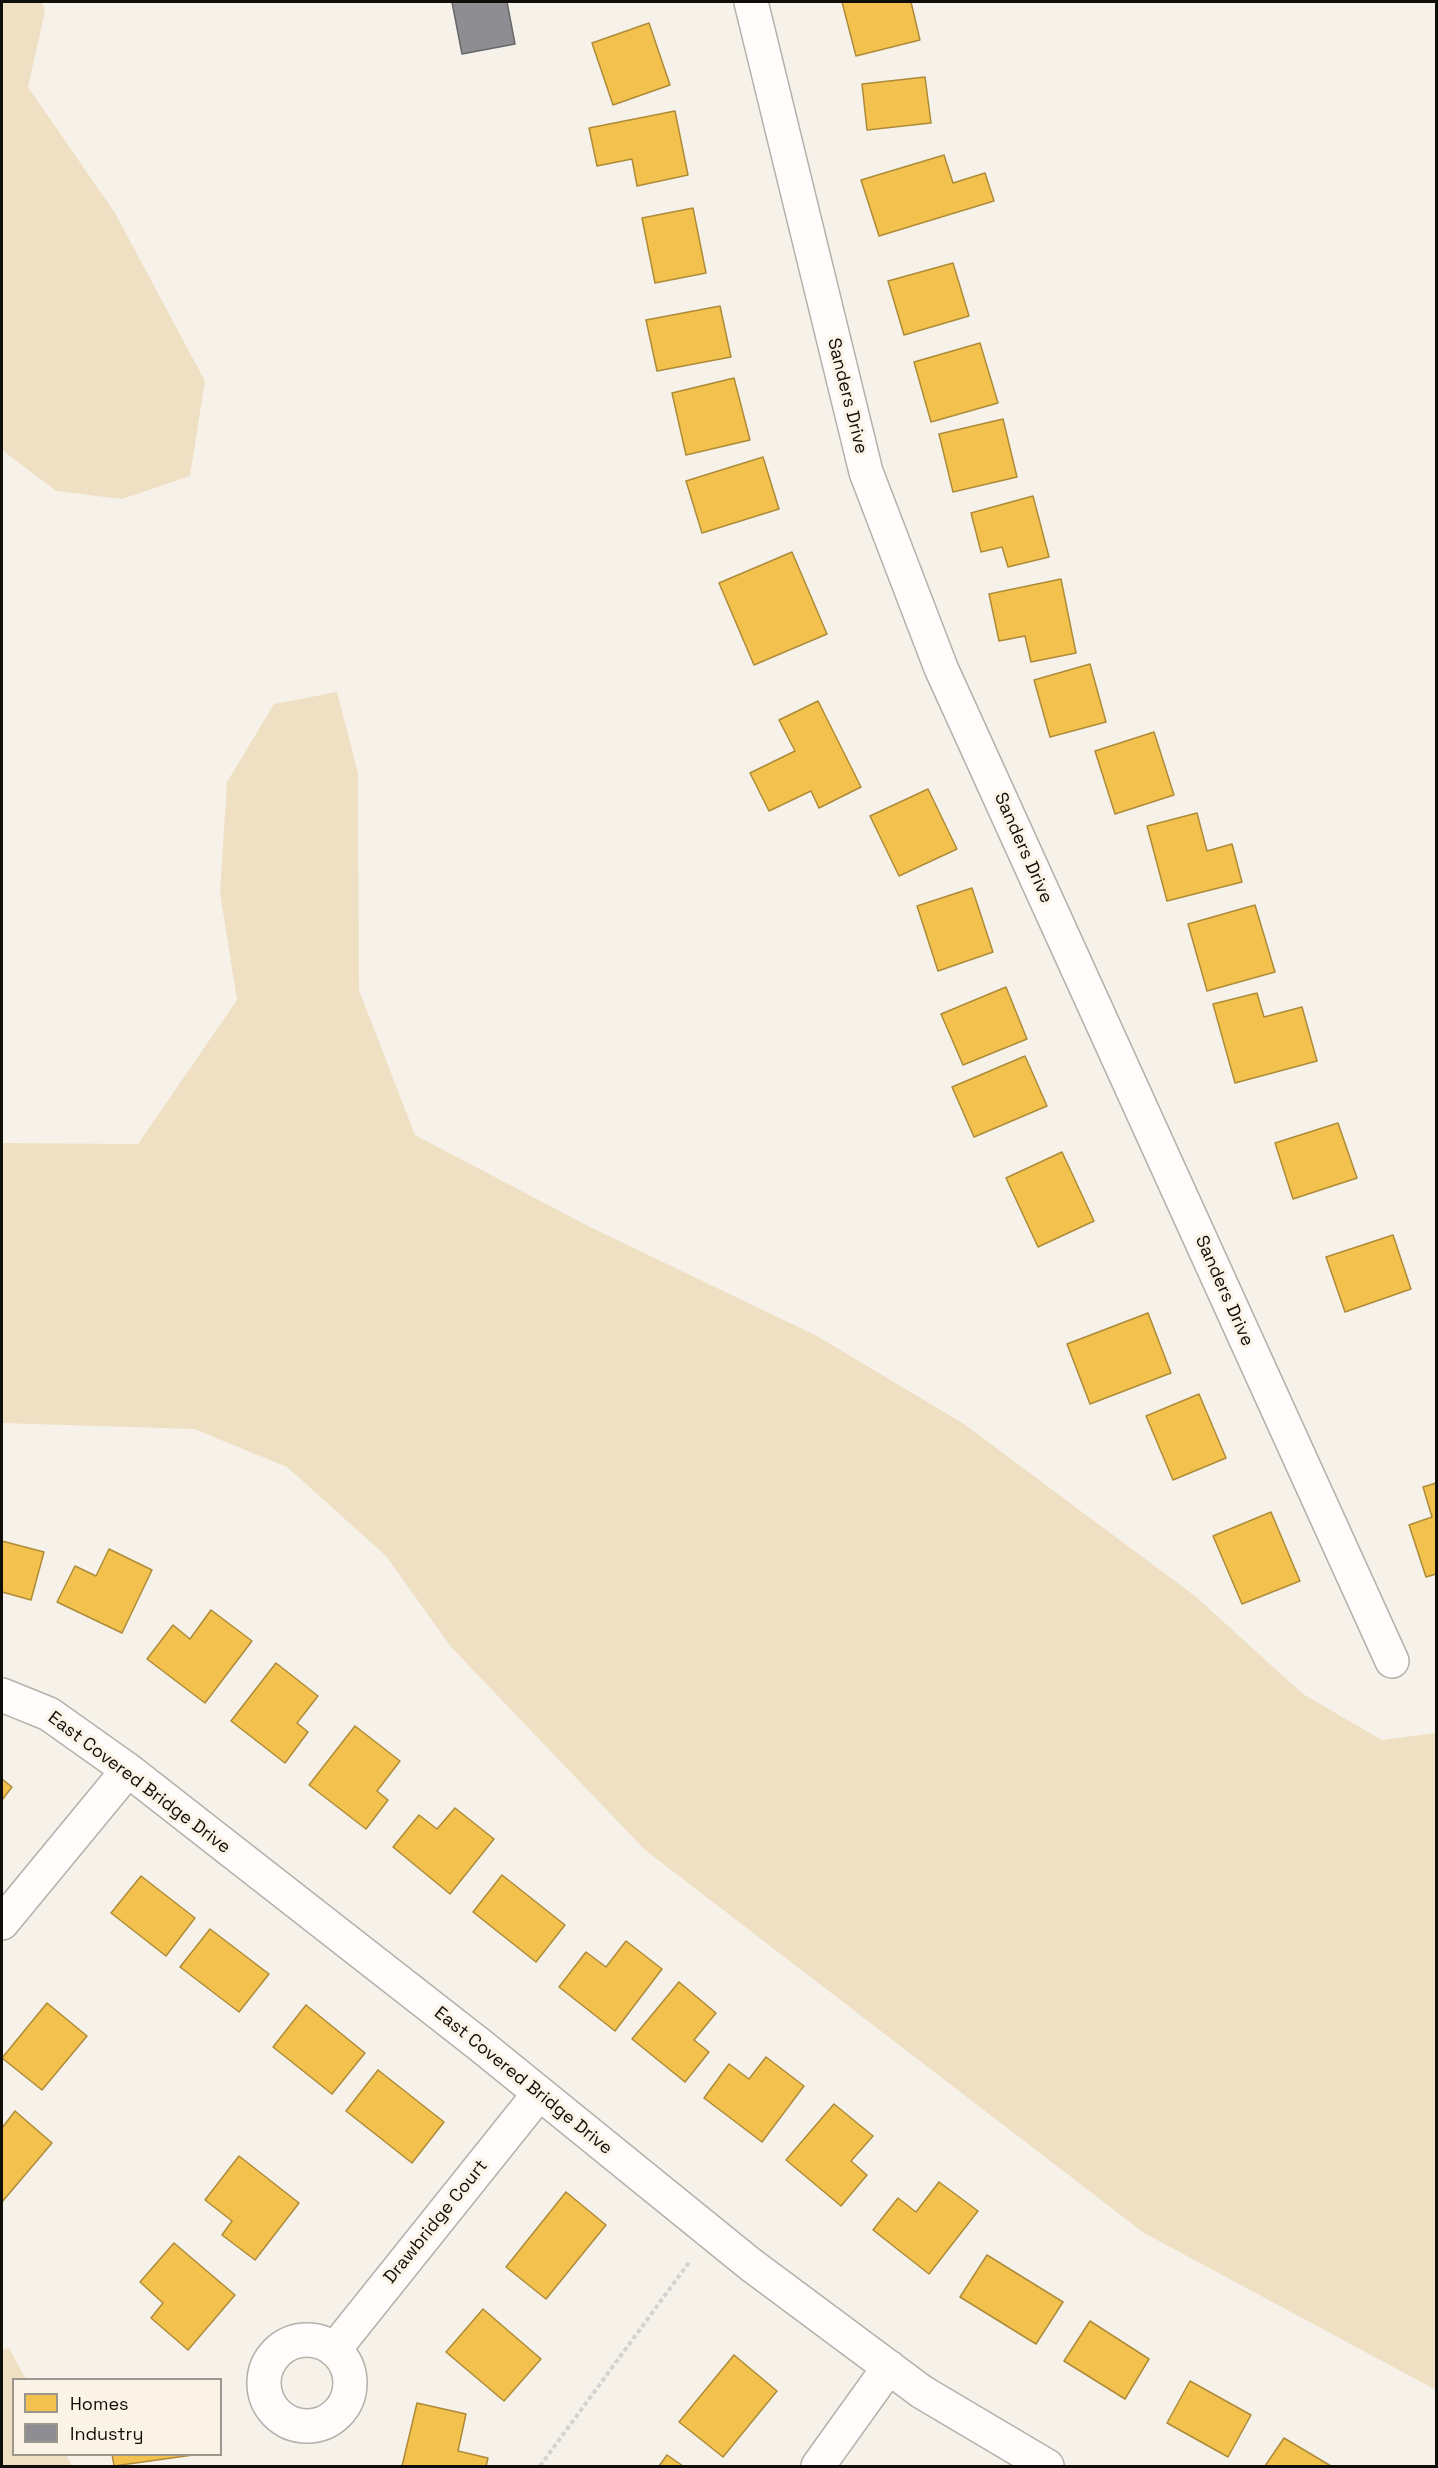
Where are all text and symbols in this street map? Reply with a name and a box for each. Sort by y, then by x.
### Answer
street label: Sanders Drive [822,336,872,456]
street label: Sanders Drive [989,789,1057,907]
street label: Sanders Drive [1190,1232,1258,1350]
street label: East Covered Bridge Drive [43,1707,235,1859]
street label: East Covered Bridge Drive [430,2002,616,2160]
street label: Drawbridge Court [379,2156,493,2288]
legend [12,2378,222,2456]
text: Homes [70,2392,129,2415]
text: Industry [70,2422,143,2445]

